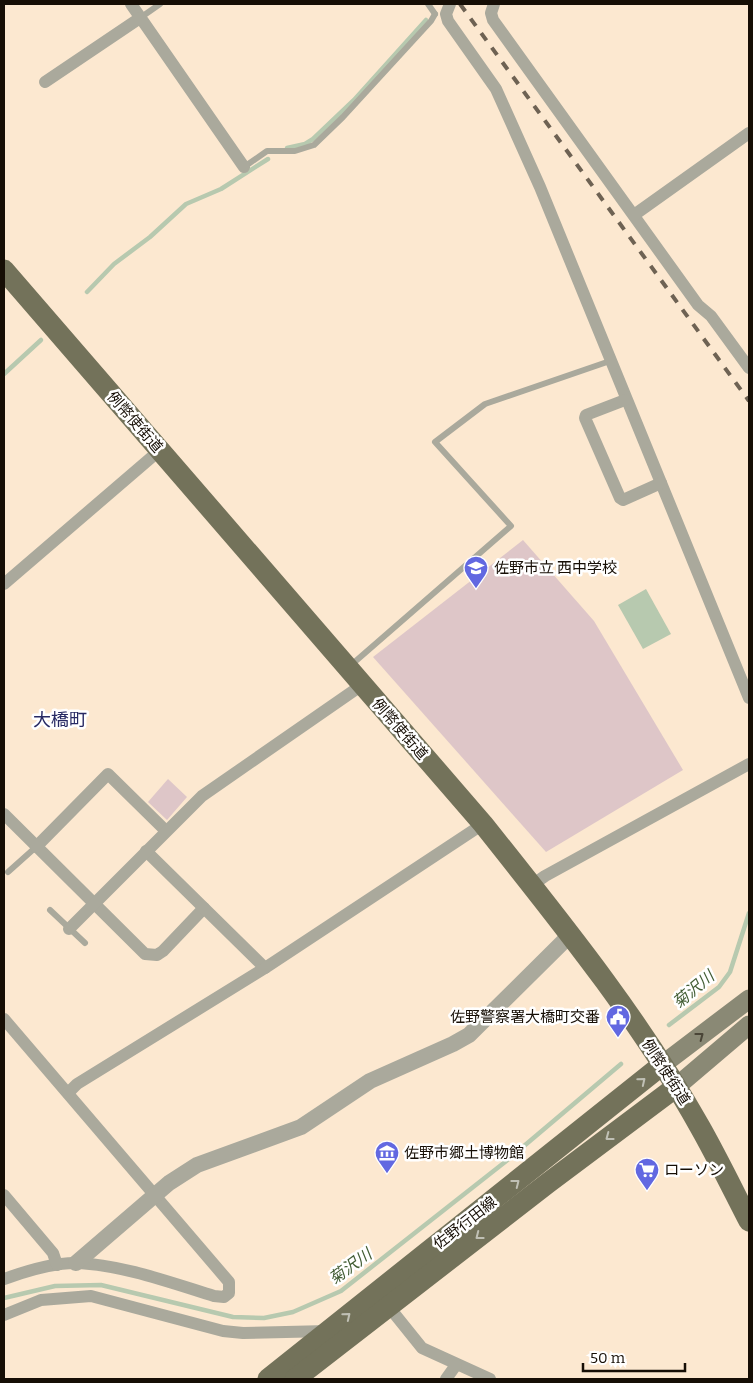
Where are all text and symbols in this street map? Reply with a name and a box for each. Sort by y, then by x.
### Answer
street label: 例幣使街道 [104,388,166,456]
school or university icon: 佐野市立 西中学校 [463,555,489,589]
place label: 佐野市立 西中学校 [494,559,617,577]
street label: 例幣使街道 [369,695,431,763]
district label: 大橋町 [33,709,87,731]
water label: 菊沢川 [669,965,719,1012]
public building icon: 佐野警察署大橋町交番 [605,1004,631,1038]
place label: 佐野警察署大橋町交番 [450,1008,600,1026]
one-way arrow [694,1033,703,1041]
street label: 例幣使街道 [638,1036,694,1108]
one-way arrow [636,1079,645,1087]
one-way arrow [606,1132,615,1140]
museum icon: 佐野市郷土博物館 [374,1140,400,1174]
place label: 佐野市郷土博物館 [404,1144,524,1162]
supermarket icon: ローソン [634,1157,660,1191]
place label: ローソン [664,1161,724,1179]
one-way arrow [510,1181,519,1189]
street label: 佐野行田線 [430,1193,500,1253]
one-way arrow [476,1230,485,1238]
water label: 菊沢川 [325,1243,377,1288]
one-way arrow [341,1314,350,1322]
scale bar [583,1340,686,1372]
text: 50 m [590,1349,626,1367]

